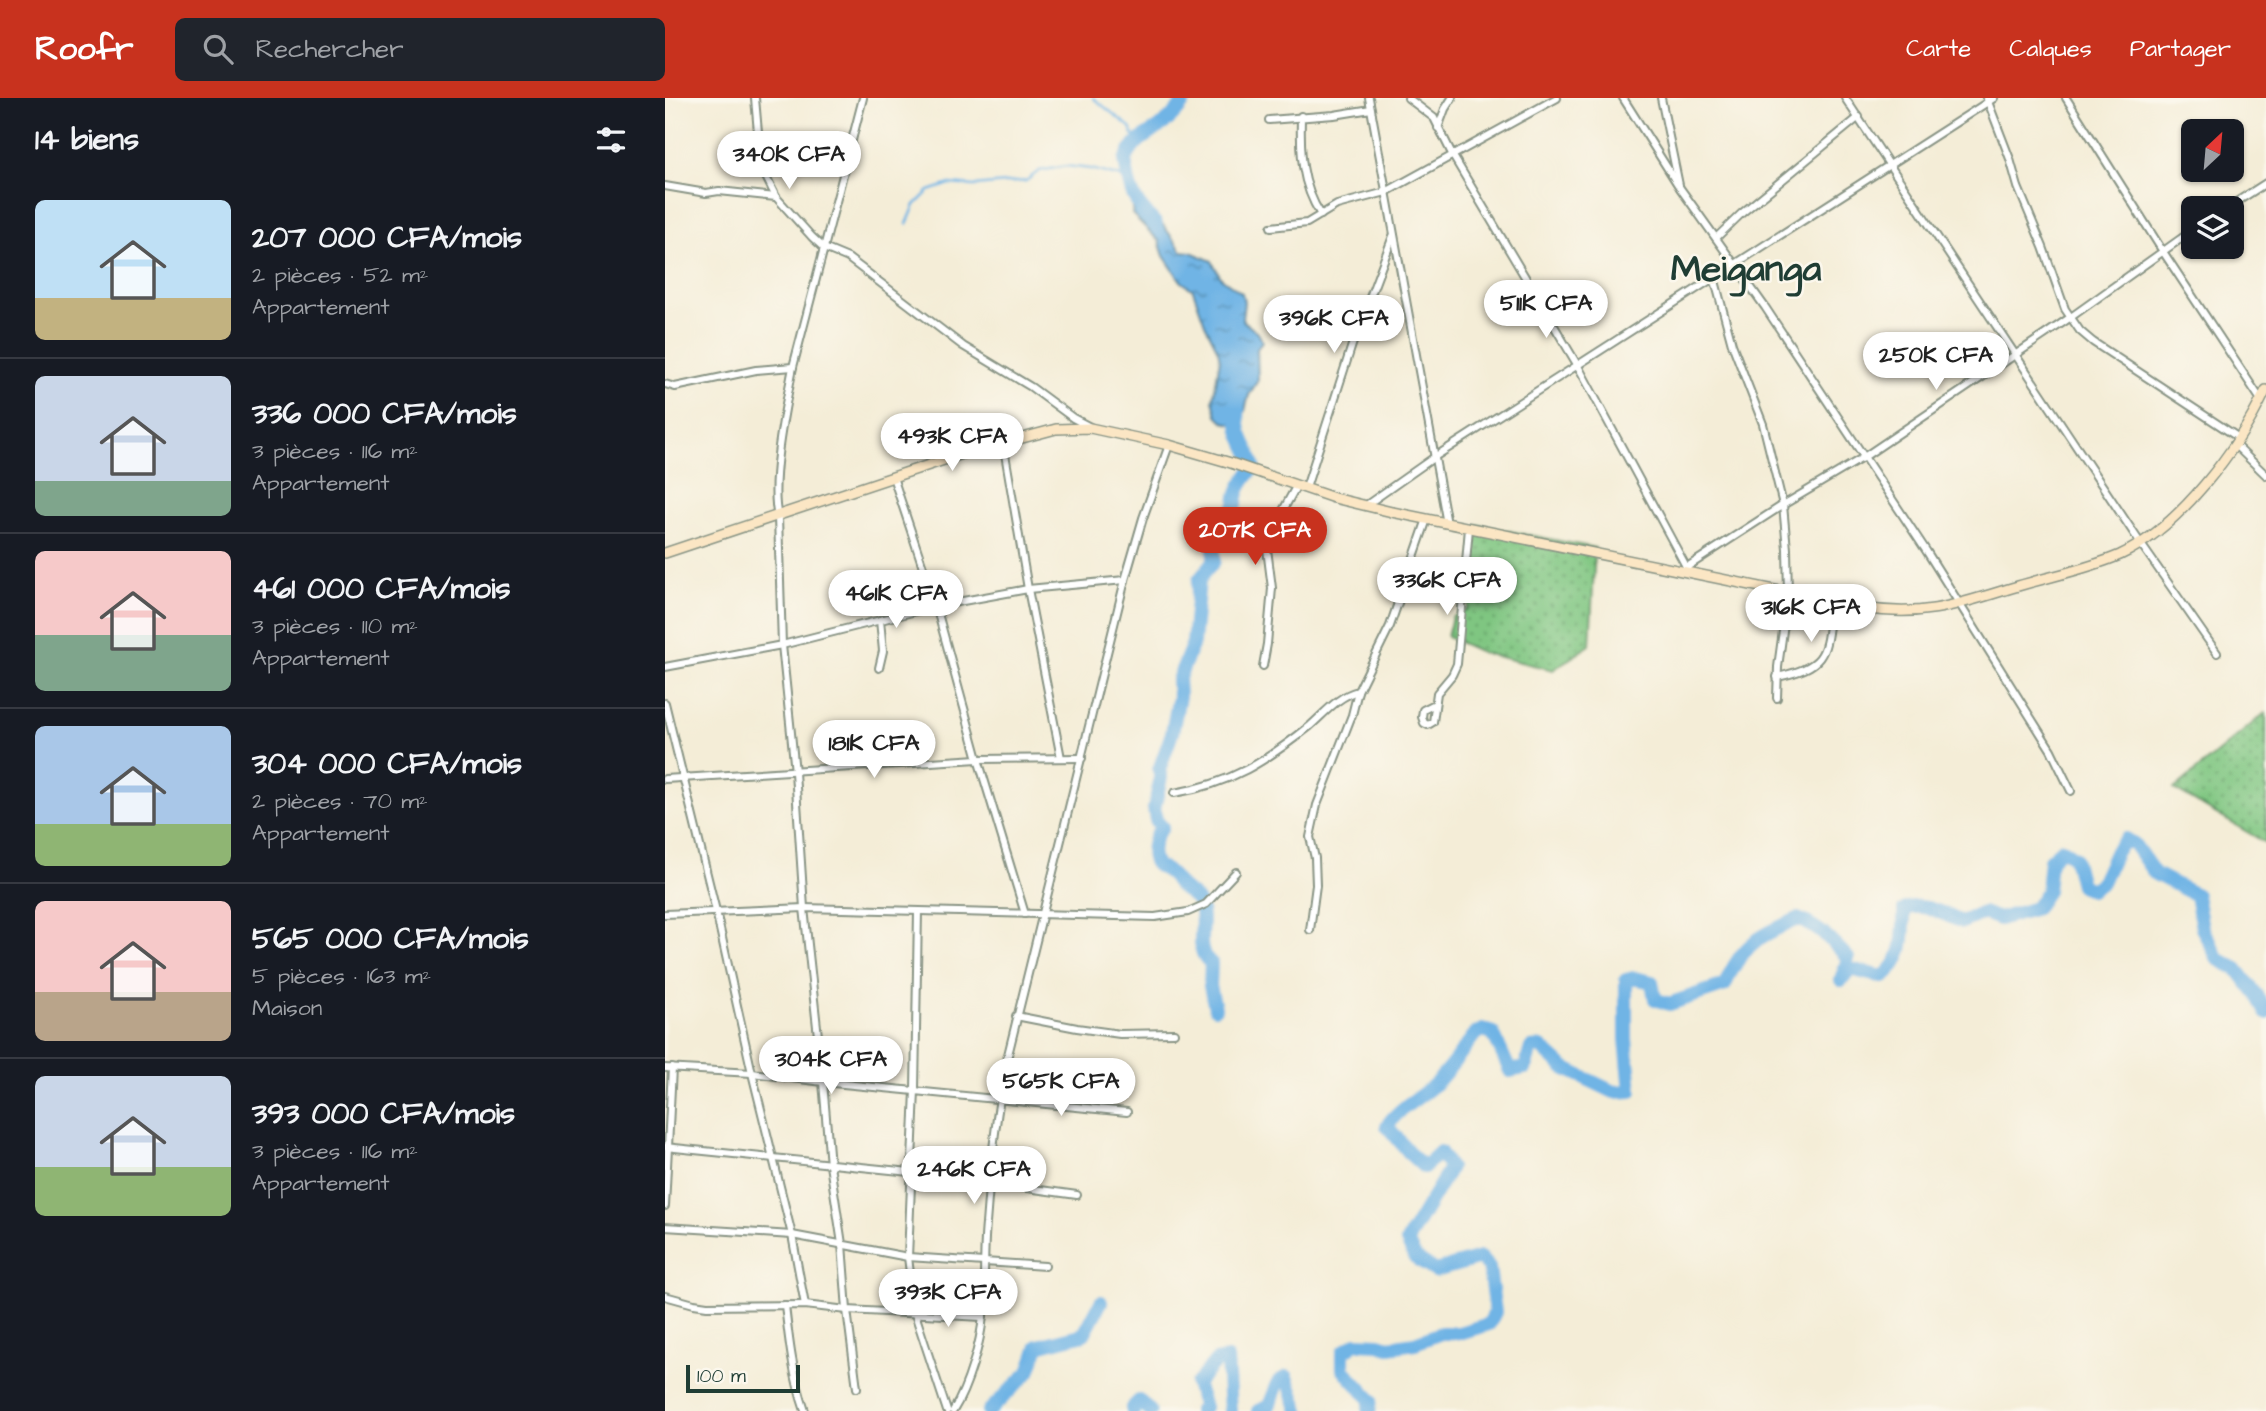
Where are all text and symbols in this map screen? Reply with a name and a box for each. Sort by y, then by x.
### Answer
search box [175,18,665,81]
text: Roofr [35,26,133,72]
icon: search [199,30,237,68]
text: Rechercher [255,31,404,67]
text: Carte [1906,32,1971,66]
text: Calques [2009,32,2092,66]
text: Partager [2130,32,2231,66]
text: 14 biens [35,119,139,161]
north arrow [2181,119,2243,182]
map controls [2181,119,2244,259]
icon: filters [592,121,630,159]
pin: 340K CFA [717,132,861,191]
text: 340K CFA [733,138,845,170]
button: layers [2181,196,2244,259]
text: 207 000 CFA/mois [252,217,522,259]
icon: home [91,228,175,312]
district label: Meiganga [1671,245,1821,297]
text: 2 pièces · 52 m² [252,259,428,291]
pin: 511K CFA [1474,280,1618,340]
text: 511K CFA [1500,287,1592,319]
text: Appartement [252,291,390,323]
pin: 396K CFA [1262,296,1406,355]
text: 396K CFA [1279,302,1389,334]
pin: 250K CFA [1864,332,2008,392]
text: 250K CFA [1879,339,1993,371]
text: 336 000 CFA/mois [252,393,517,435]
icon: home [91,404,175,488]
pin: 493K CFA [880,414,1024,473]
text: 493K CFA [897,420,1007,452]
text: 3 pièces · 116 m² [252,435,418,467]
text: Appartement [252,467,390,499]
pin: 207K CFA [1183,508,1327,567]
text: 207K CFA [1199,514,1311,546]
pin: 336K CFA [1375,558,1519,617]
text: 336K CFA [1393,564,1501,596]
text: 461 000 CFA/mois [252,568,511,610]
pin: 461K CFA [824,570,968,630]
text: 461K CFA [844,577,948,609]
icon: home [91,579,175,663]
pin: 316K CFA [1739,584,1883,644]
text: 316K CFA [1761,591,1861,623]
text: 3 pièces · 110 m² [252,610,418,642]
text: Appartement [252,642,390,674]
pin: 181K CFA [802,720,946,780]
text: 181K CFA [829,727,919,759]
text: 304 000 CFA/mois [252,743,522,785]
icon: home [91,754,175,838]
text: 2 pièces · 70 m² [252,785,428,817]
text: Appartement [252,817,390,849]
text: 565 000 CFA/mois [252,918,529,960]
icon: home [91,929,175,1013]
text: 5 pièces · 163 m² [252,960,431,992]
text: Maison [252,992,322,1024]
pin: 304K CFA [759,1037,903,1096]
text: 304K CFA [775,1043,887,1075]
pin: 565K CFA [989,1058,1133,1118]
text: 565K CFA [1002,1065,1120,1097]
text: 393 000 CFA/mois [252,1093,515,1135]
icon: home [91,1104,175,1188]
text: 3 pièces · 116 m² [252,1135,418,1167]
pin: 246K CFA [902,1146,1046,1206]
text: 246K CFA [917,1153,1031,1185]
text: Appartement [252,1167,390,1199]
pin: 393K CFA [876,1270,1020,1329]
text: 393K CFA [895,1276,1001,1308]
scale bar [686,1362,800,1394]
text: 100 m [697,1363,746,1390]

